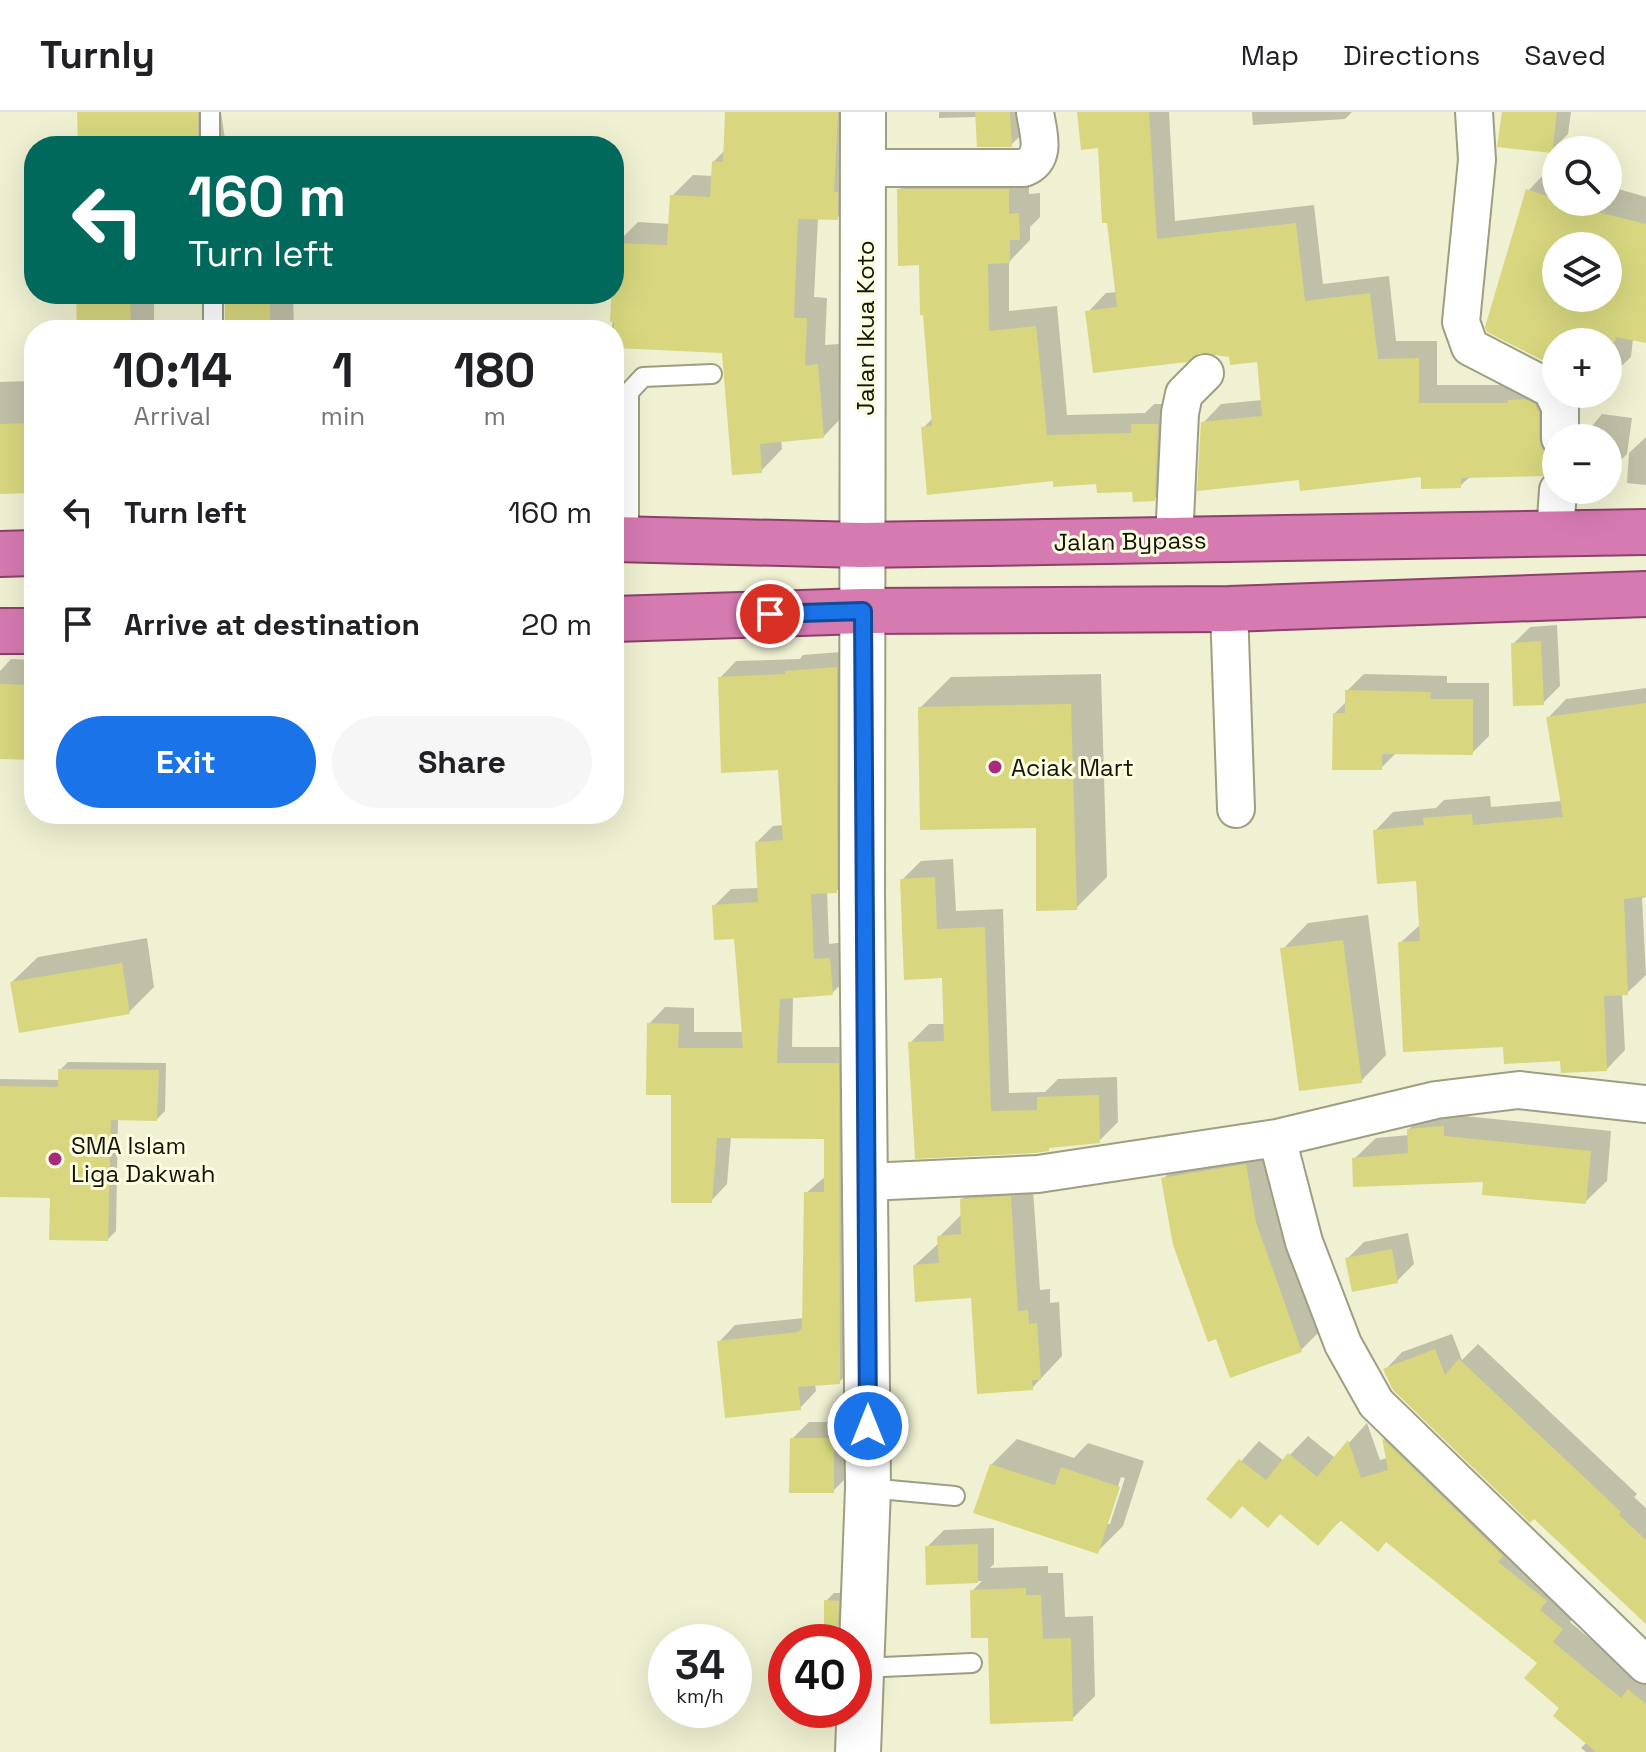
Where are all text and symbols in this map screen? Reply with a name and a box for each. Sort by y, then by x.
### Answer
text: Turnly [40,31,155,79]
text: Map [1241,37,1299,73]
text: Directions [1343,37,1480,73]
text: Saved [1524,37,1606,73]
map controls [1542,136,1622,504]
button: search [1542,136,1622,216]
text: 160 m [188,161,346,232]
icon: left [56,168,160,272]
text: Turn left [188,231,335,277]
button: layers [1542,232,1622,312]
street label: Jalan Ikua Koto [850,240,881,416]
button: + [1542,328,1622,408]
text: 10:14 [113,340,232,401]
text: 1 [332,340,354,401]
text: 180 [454,340,535,401]
text: Arrival [134,399,211,433]
text: min [321,399,365,433]
text: m [483,399,506,433]
button: − [1542,424,1622,504]
icon: left [56,490,100,534]
text: Turn left [124,493,247,532]
text: 160 m [508,493,592,532]
street label: Jalan Bypass [1053,524,1207,558]
pin [736,580,804,648]
icon: arrive [748,592,792,636]
icon: arrive [56,602,100,646]
text: Arrive at destination [124,605,420,644]
text: 20 m [521,605,592,644]
button: Exit [56,716,316,808]
button: Share [332,716,592,808]
place label: Aciak Mart [1011,752,1134,783]
marker: Aciak Mart [986,758,1004,776]
place label: SMA Islam Liga Dakwah [71,1130,216,1189]
marker: SMA Islam Liga Dakwah [46,1150,64,1168]
position arrow [826,1384,910,1468]
speed limit sign: 40 [768,1624,872,1728]
text: 34 [675,1640,725,1691]
text: km/h [676,1683,724,1709]

